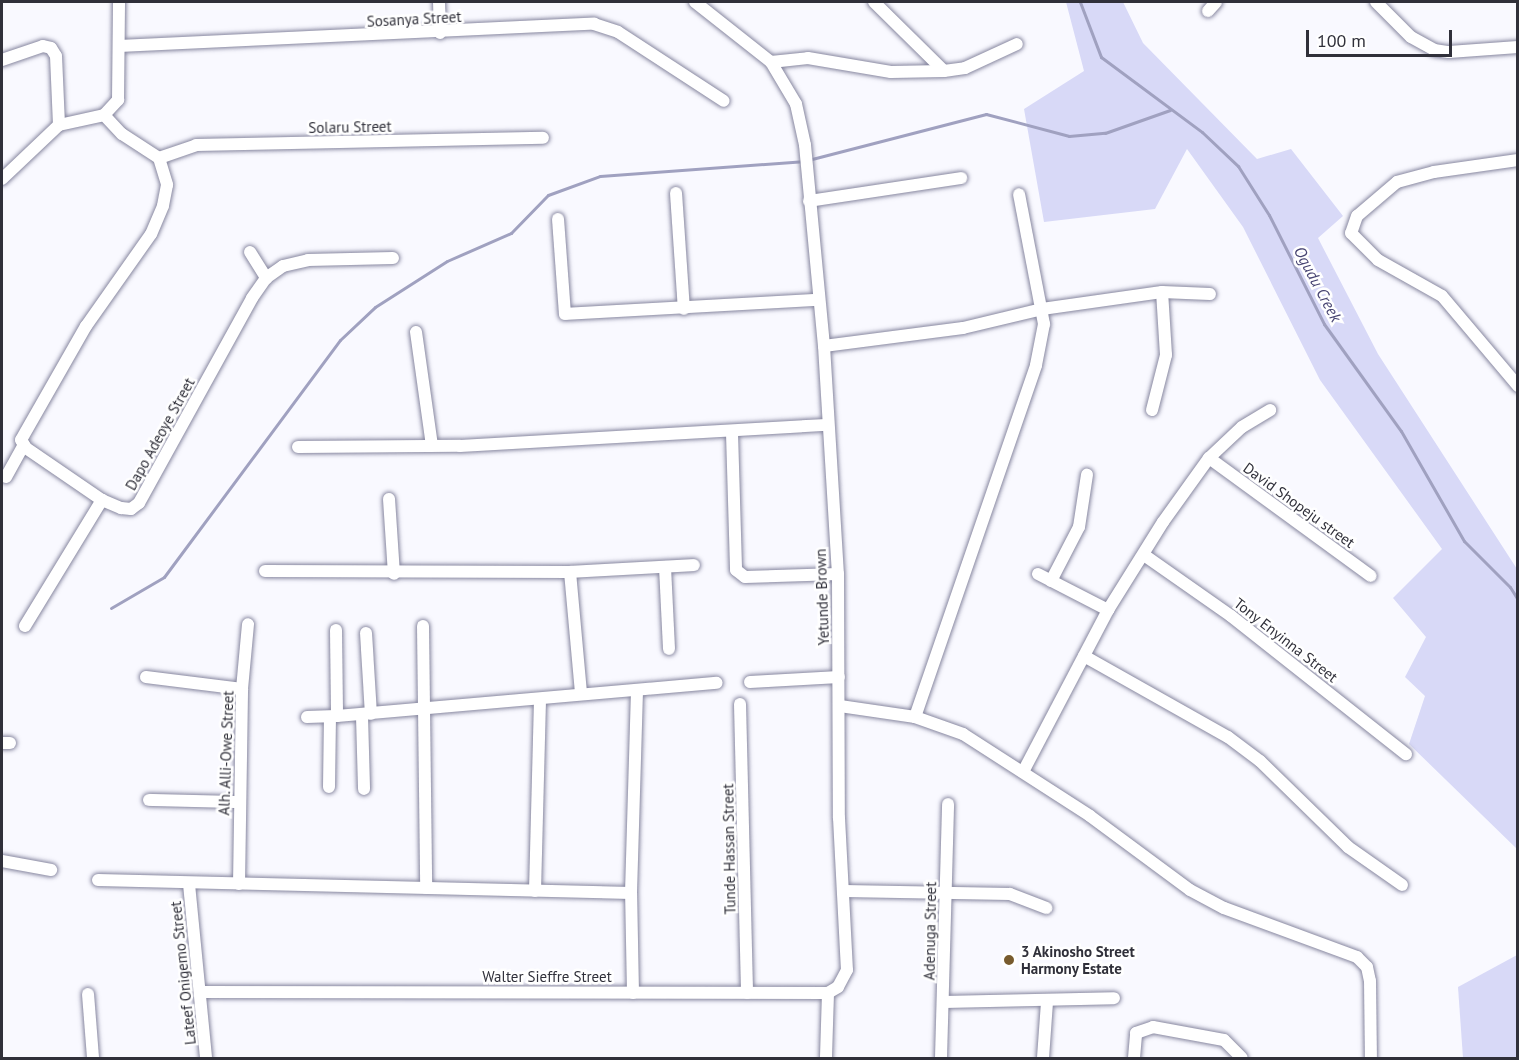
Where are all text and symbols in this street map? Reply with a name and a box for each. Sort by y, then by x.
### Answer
street label: Sosanya Street [366,8,462,30]
scale bar [1309,18,1454,56]
text: 100 m [1317,29,1366,52]
street label: Solaru Street [308,117,392,137]
water label: Ogudu Creek [1290,243,1346,325]
street label: Dapo Adeoye Street [122,374,198,494]
street label: David Shopeju street [1240,459,1358,551]
street label: Yetunde Brown [811,548,833,646]
street label: Tony Enyinna Street [1230,594,1342,686]
street label: Alh. Alli-Owe Street [215,689,237,817]
street label: Tunde Hassan Street [719,783,739,915]
street label: Adenuga Street [920,882,940,980]
street label: Lateef Onigemo Street [167,900,199,1046]
place label: 3 Akinosho Street Harmony Estate [1021,942,1135,977]
marker: 3 Akinosho Street Harmony Estate [1002,953,1016,967]
street label: Walter Sieffre Street [482,968,612,986]

